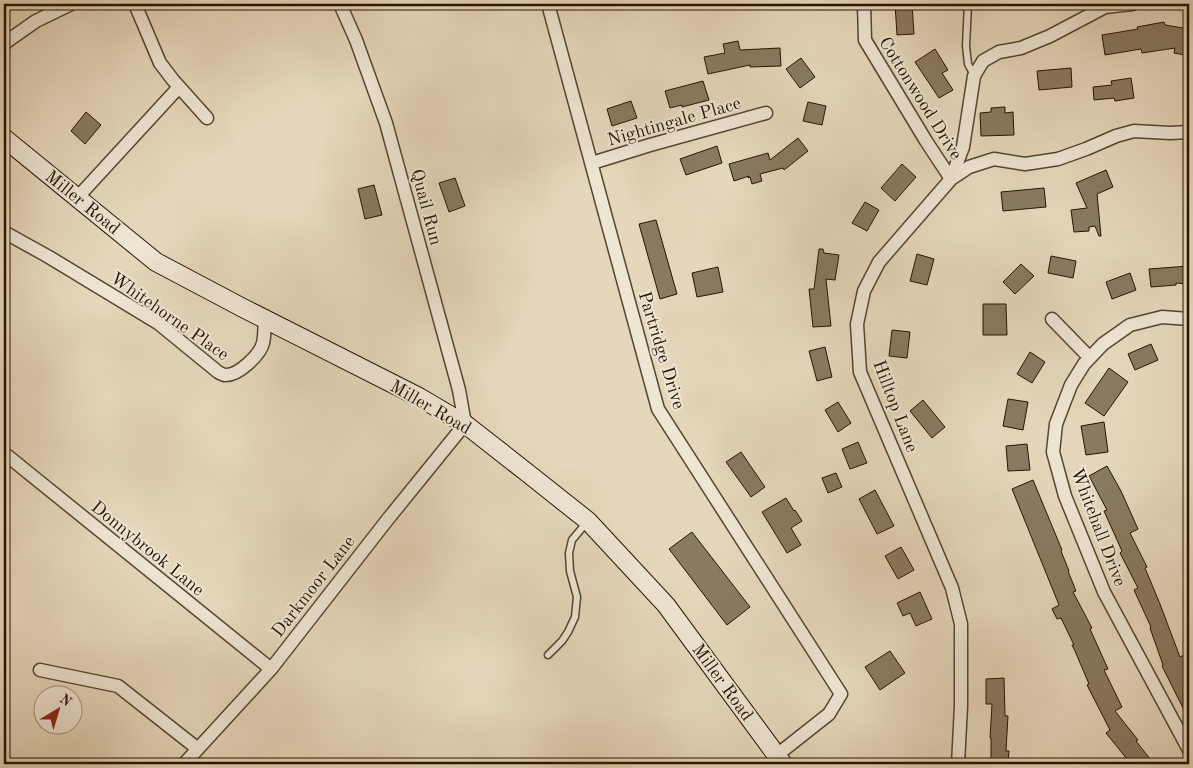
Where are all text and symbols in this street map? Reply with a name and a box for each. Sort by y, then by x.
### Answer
street label: Cottonwood Drive [875,34,965,163]
street label: Nightingale Place [605,94,743,150]
street label: Miller Road [42,167,123,238]
street label: Quail Run [407,167,445,248]
street label: Whitehorne Place [107,269,232,364]
street label: Partridge Drive [635,289,687,411]
street label: Hilltop Lane [869,358,921,455]
street label: Miller Road [387,377,474,438]
street label: Whitehall Drive [1067,466,1129,589]
street label: Donnybrook Lane [87,498,207,600]
street label: Darkmoor Lane [269,533,359,641]
street label: Miller Road [688,641,756,724]
north arrow [32,686,82,736]
text: N [57,692,74,710]

